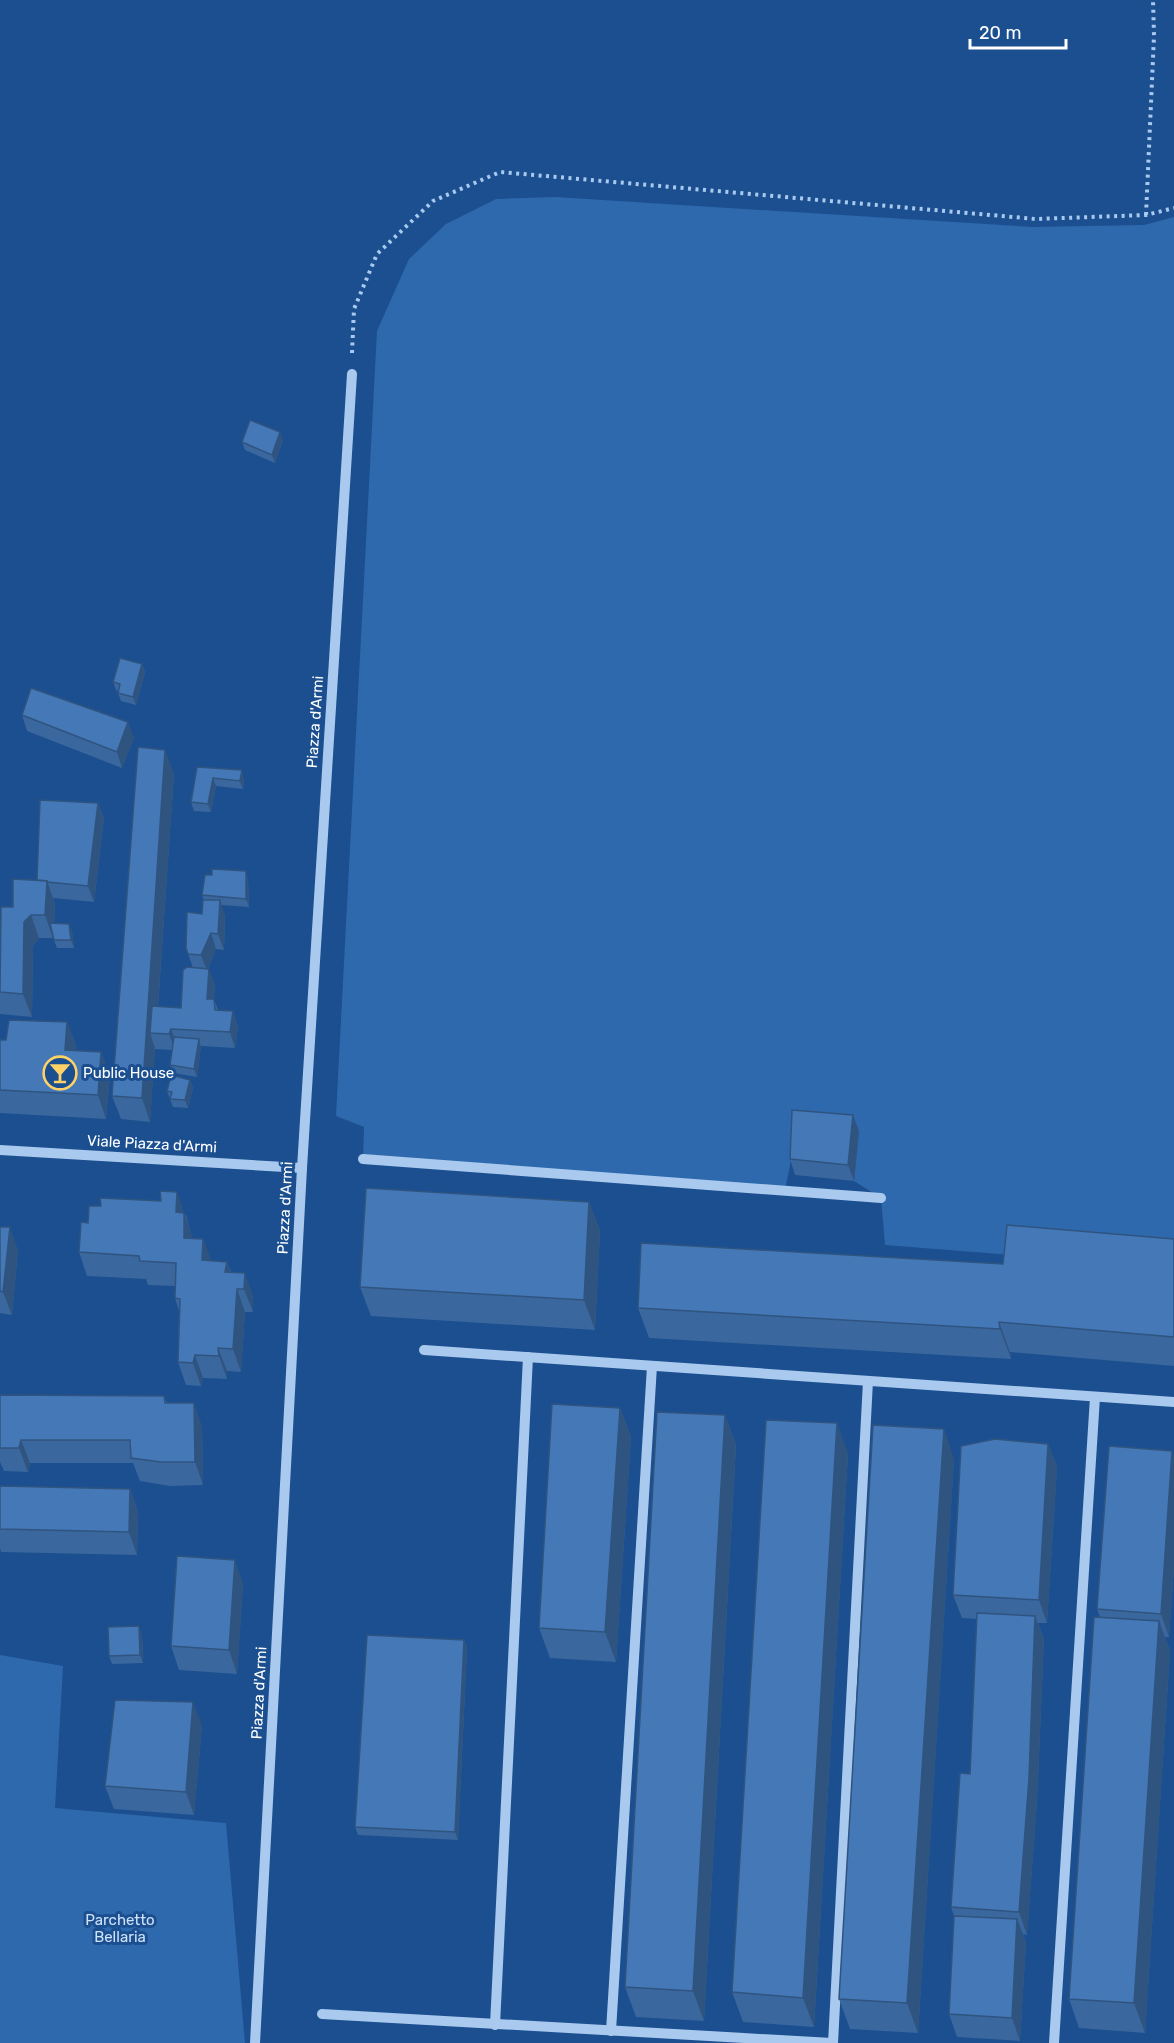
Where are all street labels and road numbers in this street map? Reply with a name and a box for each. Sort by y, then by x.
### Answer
street label: Piazza d'Armi [303,675,327,769]
street label: Viale Piazza d'Armi [87,1132,217,1156]
street label: Piazza d'Armi [274,1161,296,1255]
street label: Piazza d'Armi [248,1646,270,1740]

